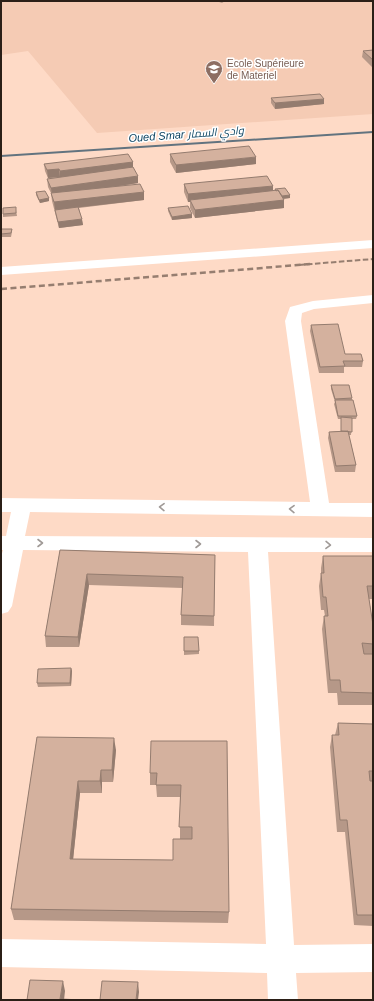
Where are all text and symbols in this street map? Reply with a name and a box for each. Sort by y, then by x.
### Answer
place label: Ecole Supérieure de Materiel [227,58,304,81]
school or university icon: Ecole Supérieure de Materiel [204,59,224,84]
water label: Oued Smar وادي السمار [128,124,245,147]
one-way arrow [159,503,165,511]
one-way arrow [289,505,295,513]
one-way arrow [37,539,43,547]
one-way arrow [195,540,201,548]
one-way arrow [325,541,331,549]

